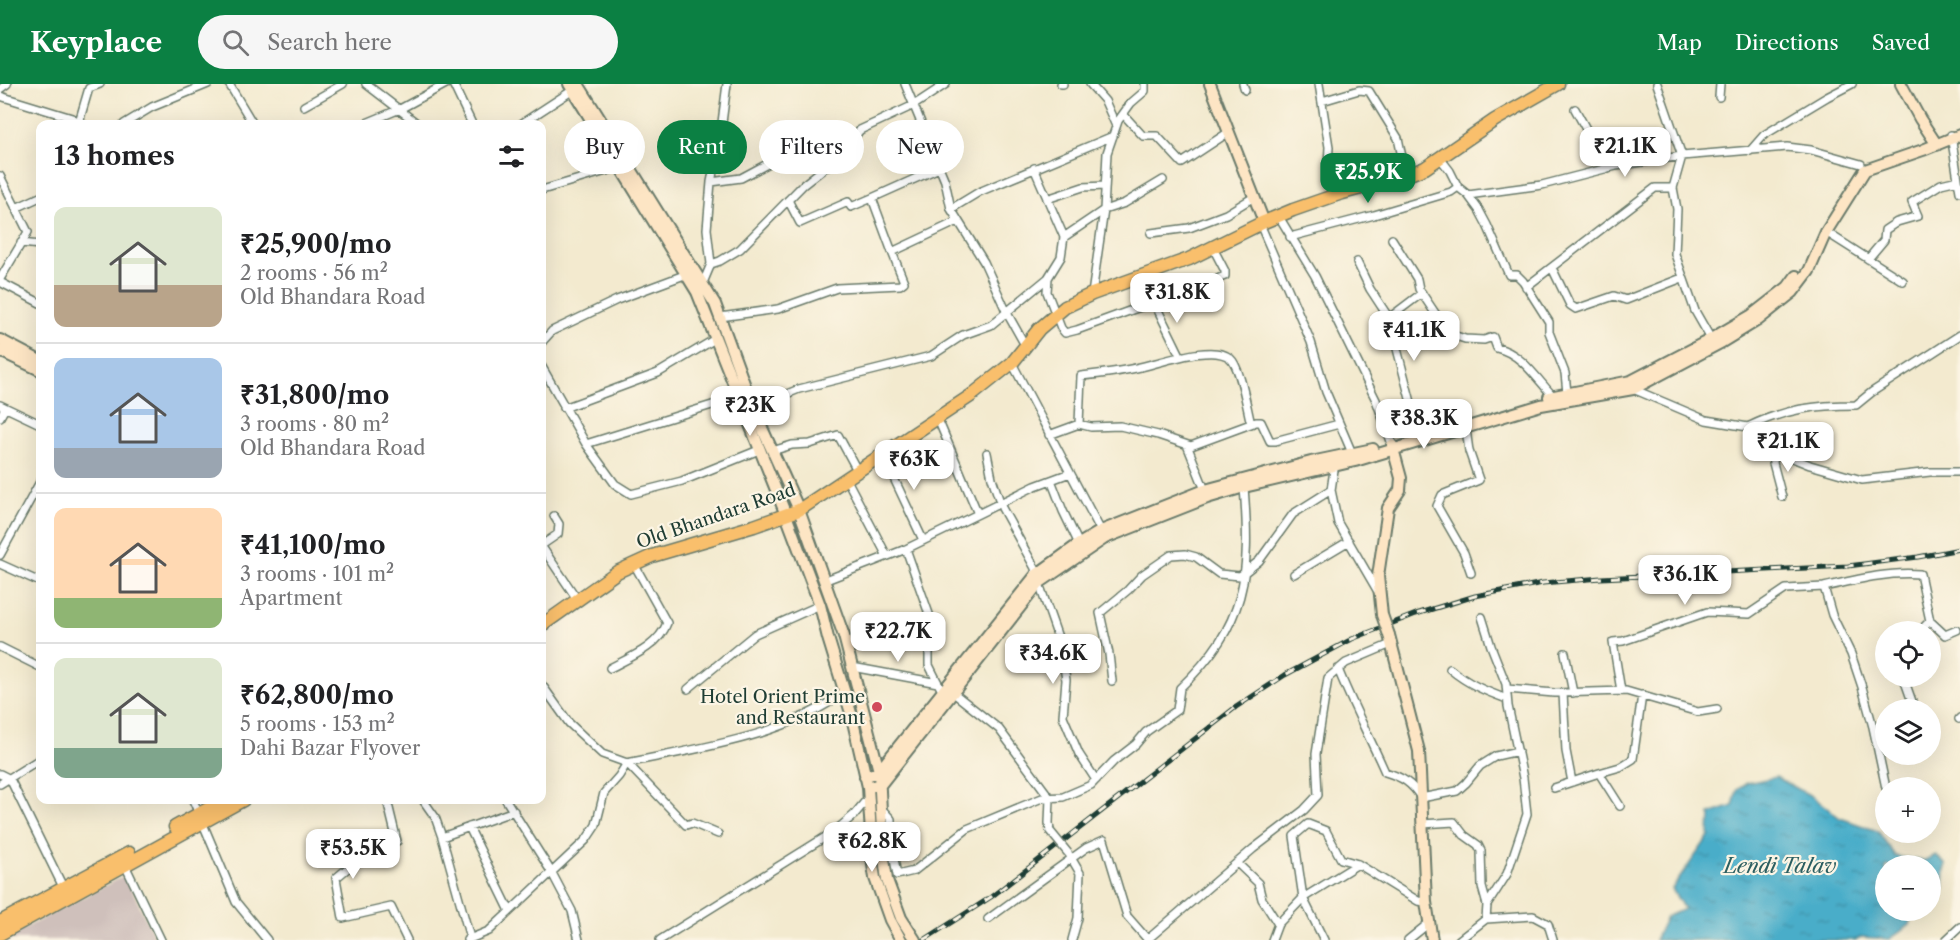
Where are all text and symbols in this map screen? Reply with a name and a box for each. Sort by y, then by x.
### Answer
search box [198,15,618,69]
text: Keyplace [30,25,162,59]
icon: search [219,26,252,59]
text: Search here [267,29,392,56]
text: Map [1657,30,1702,55]
text: Directions [1735,30,1839,55]
text: Saved [1872,30,1930,55]
chip: Buy [564,120,645,174]
chip: Rent [657,120,747,174]
chip: Filters [759,120,864,174]
chip: New [876,120,964,174]
pin: ₹21.1K [1576,127,1674,178]
text: ₹21.1K [1594,134,1656,158]
text: 13 homes [54,140,175,172]
icon: filters [495,140,528,173]
pin: ₹25.9K [1319,153,1417,204]
text: ₹25.9K [1334,160,1402,184]
text: ₹25,900/mo [240,228,391,260]
icon: home [102,231,174,303]
text: 2 rooms · 56 m² [240,261,388,285]
pin: ₹31.8K [1128,273,1226,324]
text: ₹31.8K [1144,280,1210,304]
text: Old Bhandara Road [240,285,426,309]
pin: ₹41.1K [1365,311,1463,362]
text: ₹41.1K [1383,318,1445,342]
text: ₹31,800/mo [240,379,389,411]
icon: home [102,382,174,454]
pin: ₹23K [714,386,786,437]
text: ₹23K [725,393,775,417]
pin: ₹38.3K [1375,399,1473,450]
text: ₹38.3K [1390,406,1458,430]
text: 3 rooms · 80 m² [240,412,389,436]
pin: ₹21.1K [1739,422,1837,473]
text: ₹21.1K [1757,429,1819,453]
text: Old Bhandara Road [240,436,426,460]
pin: ₹63K [878,440,950,491]
text: ₹63K [889,447,939,471]
street label: Old Bhandara Road [633,478,799,554]
text: ₹41,100/mo [240,529,385,561]
icon: home [102,532,174,604]
pin: ₹36.1K [1636,555,1734,606]
text: 3 rooms · 101 m² [240,562,394,586]
text: ₹36.1K [1652,562,1718,586]
text: Apartment [240,586,343,610]
pin: ₹22.7K [849,612,947,663]
text: ₹22.7K [865,619,931,643]
map controls [1875,621,1941,921]
button: locate [1875,621,1941,687]
pin: ₹34.6K [1004,634,1102,685]
text: ₹34.6K [1019,641,1087,665]
text: ₹62,800/mo [240,679,394,711]
icon: home [102,682,174,754]
place label: Hotel Orient Prime and Restaurant [700,686,866,729]
button: layers [1875,699,1941,765]
marker: Hotel Orient Prime and Restaurant [870,700,884,714]
text: 5 rooms · 153 m² [240,712,395,736]
text: Dahi Bazar Flyover [240,736,420,760]
button: + [1875,777,1941,843]
pin: ₹62.8K [823,822,921,873]
pin: ₹53.5K [304,829,402,880]
text: ₹62.8K [837,829,907,853]
text: ₹53.5K [320,836,386,860]
water label: Lendi Talav [1722,854,1836,878]
button: − [1875,855,1941,921]

